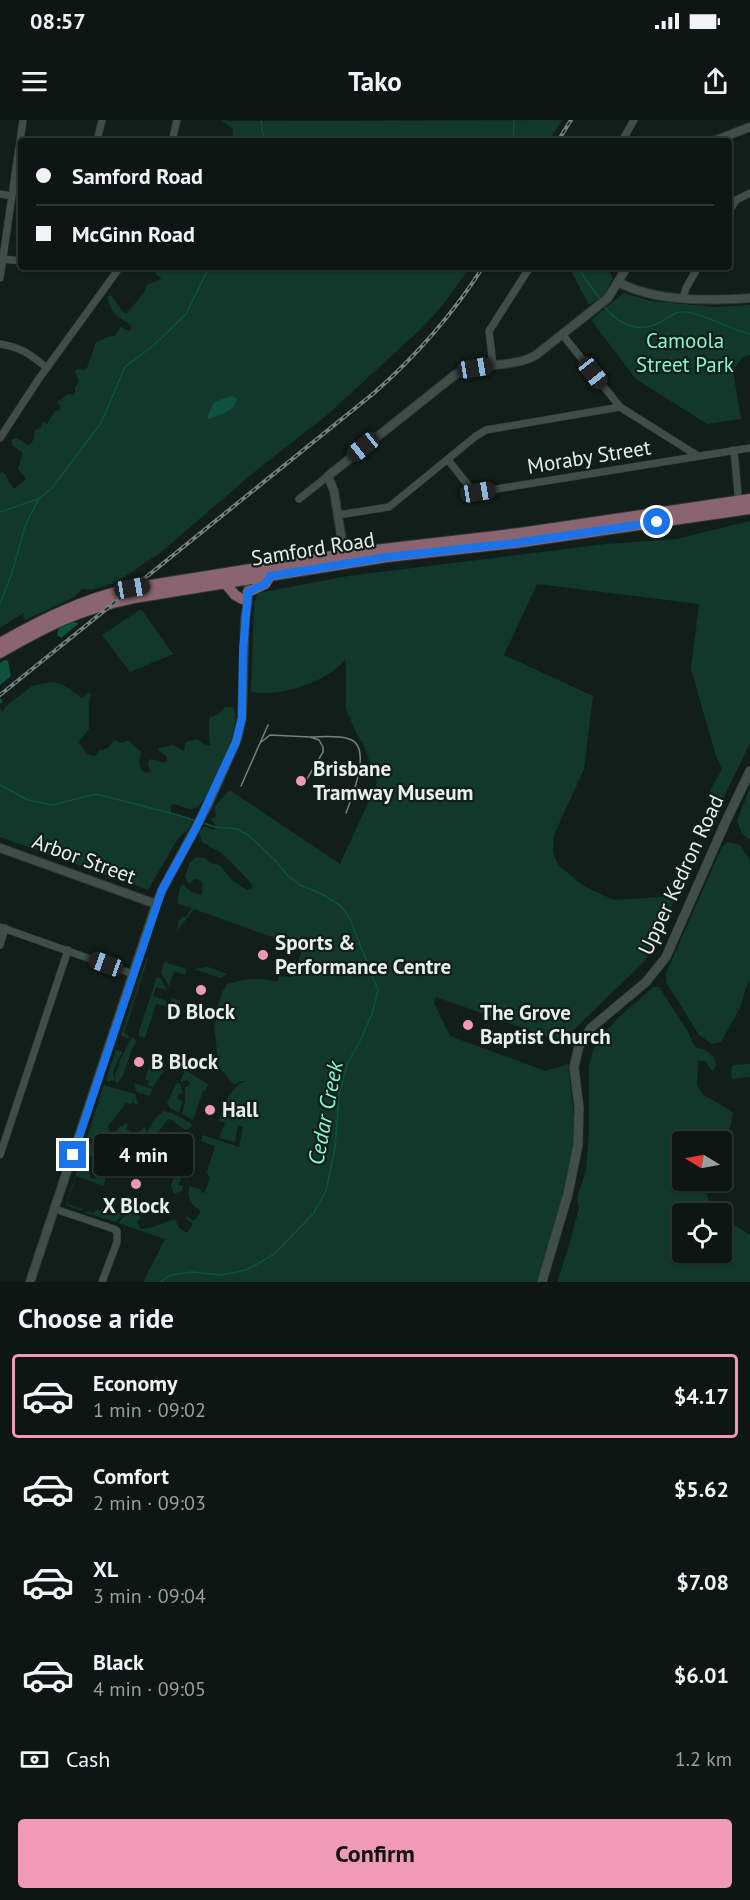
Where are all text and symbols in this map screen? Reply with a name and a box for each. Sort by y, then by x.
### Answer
text: 08:57 [30,7,86,35]
text: Tako [348,64,402,98]
icon: menu [18,65,51,98]
icon: share [699,65,732,98]
text: Samford Road [72,162,203,190]
text: McGinn Road [72,220,195,248]
park label: Camoola Street Park [636,327,734,378]
car [575,353,611,393]
car [456,356,494,380]
car [343,429,383,465]
street label: Moraby Street [525,433,653,480]
car [459,480,497,504]
route start [643,508,670,535]
street label: Samford Road [249,525,377,572]
car [113,576,151,600]
place label: Brisbane Tramway Museum [313,755,473,806]
marker: Brisbane Tramway Museum [294,774,308,788]
street label: Upper Kedron Road [632,790,729,959]
street label: Arbor Street [29,827,140,890]
place label: Sports & Performance Centre [275,929,451,980]
marker: Sports & Performance Centre [256,948,270,962]
car [86,949,126,979]
marker: D Block [194,983,208,997]
place label: D Block [167,998,236,1025]
place label: The Grove Baptist Church [480,999,611,1050]
marker: The Grove Baptist Church [461,1018,475,1032]
place label: B Block [151,1048,219,1075]
marker: B Block [132,1055,146,1069]
water label: Cedar Creek [301,1058,349,1167]
place label: Hall [222,1096,259,1123]
marker: Hall [203,1103,217,1117]
north arrow [672,1131,732,1191]
map controls [672,1131,732,1263]
callout: 4 min [94,1134,193,1176]
route end [59,1141,86,1168]
text: 4 min [119,1142,168,1168]
marker: X Block [129,1177,143,1191]
place label: X Block [102,1192,170,1219]
button: locate [672,1203,732,1263]
text: Choose a ride [18,1301,174,1335]
icon: car [21,1369,75,1423]
text: Economy [93,1369,177,1397]
text: $4.17 [674,1382,729,1410]
text: 1 min · 09:02 [93,1397,206,1423]
icon: car [21,1462,75,1516]
text: Comfort [93,1462,169,1490]
text: $5.62 [674,1475,729,1503]
text: 2 min · 09:03 [93,1490,206,1516]
icon: car [21,1555,75,1609]
text: XL [93,1555,118,1583]
text: $7.08 [676,1568,729,1596]
text: 3 min · 09:04 [93,1583,206,1609]
icon: car [21,1648,75,1702]
text: Black [93,1648,144,1676]
text: $6.01 [674,1661,729,1689]
text: 4 min · 09:05 [93,1676,206,1702]
icon: cash [18,1743,51,1776]
text: Cash [66,1745,110,1773]
text: 1.2 km [675,1746,732,1772]
button: Confirm [18,1819,732,1888]

